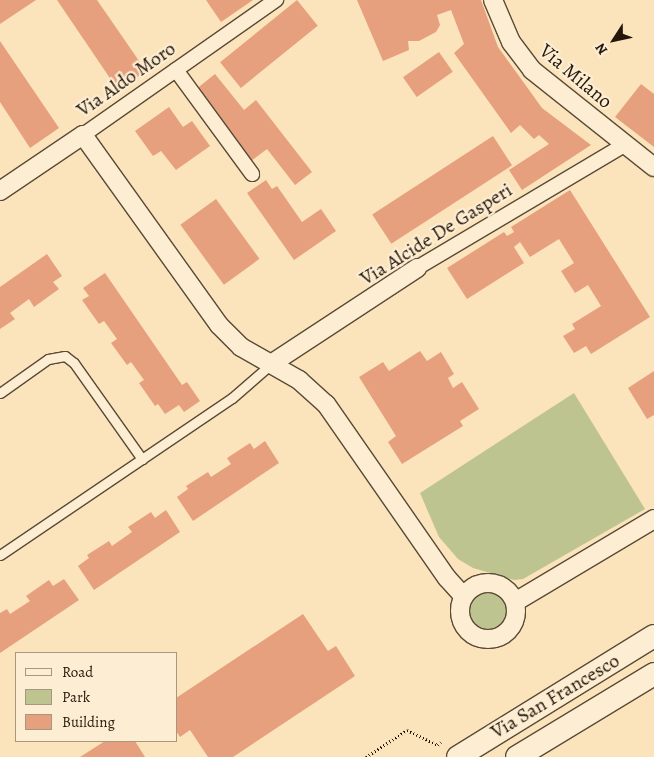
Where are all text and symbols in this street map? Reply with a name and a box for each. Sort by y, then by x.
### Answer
north arrow [589,15,639,65]
street label: Via Aldo Moro [72,36,180,122]
street label: Via Milano [535,39,617,113]
text: N [591,39,612,59]
street label: Via Alcide De Gasperi [356,178,516,290]
street label: Via San Francesco [486,648,624,744]
legend [15,652,178,742]
text: Road [62,662,93,682]
text: Park [62,687,90,707]
text: Building [62,712,115,732]

